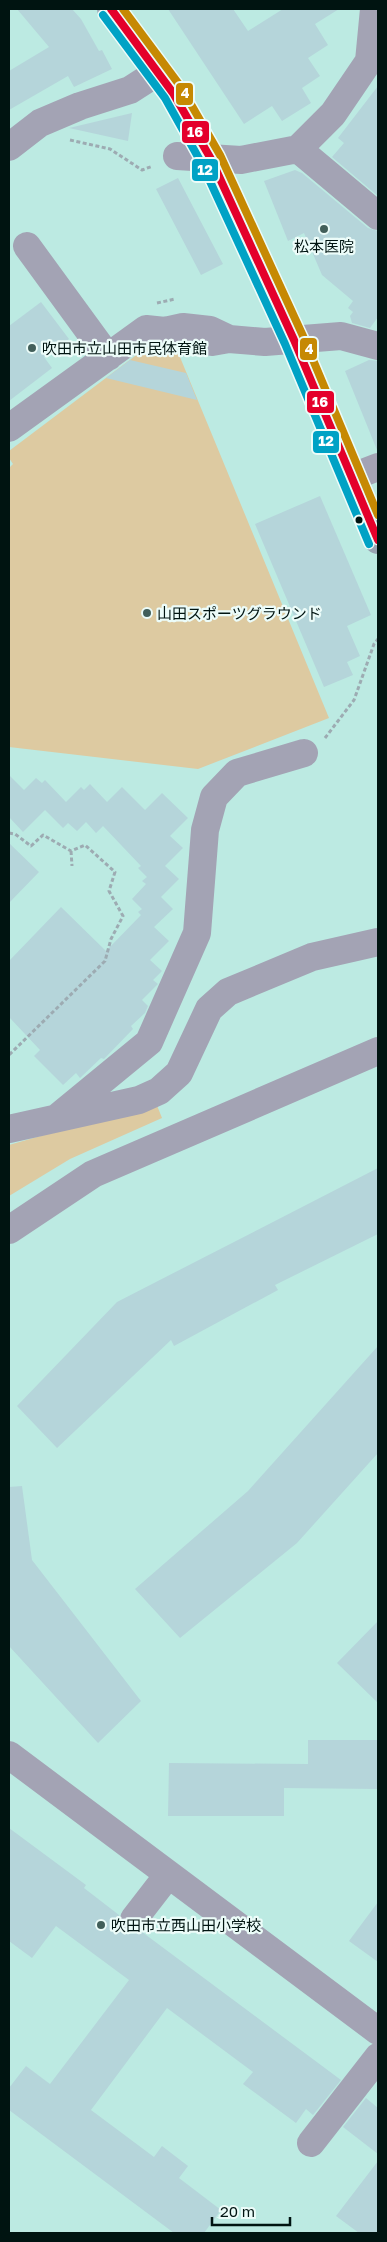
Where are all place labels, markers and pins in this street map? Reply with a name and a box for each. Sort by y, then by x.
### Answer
marker: 松本医院 [318,223,330,235]
place label: 松本医院 [294,237,354,255]
place label: 吹田市立山田市民体育館 [42,339,207,357]
marker: 吹田市立山田市民体育館 [26,342,38,354]
unlabelled marker [354,515,364,525]
place label: 山田スポーツグラウンド [157,604,322,622]
marker: 山田スポーツグラウンド [141,607,153,619]
place label: 吹田市立西山田小学校 [111,1916,261,1934]
marker: 吹田市立西山田小学校 [95,1919,107,1931]

